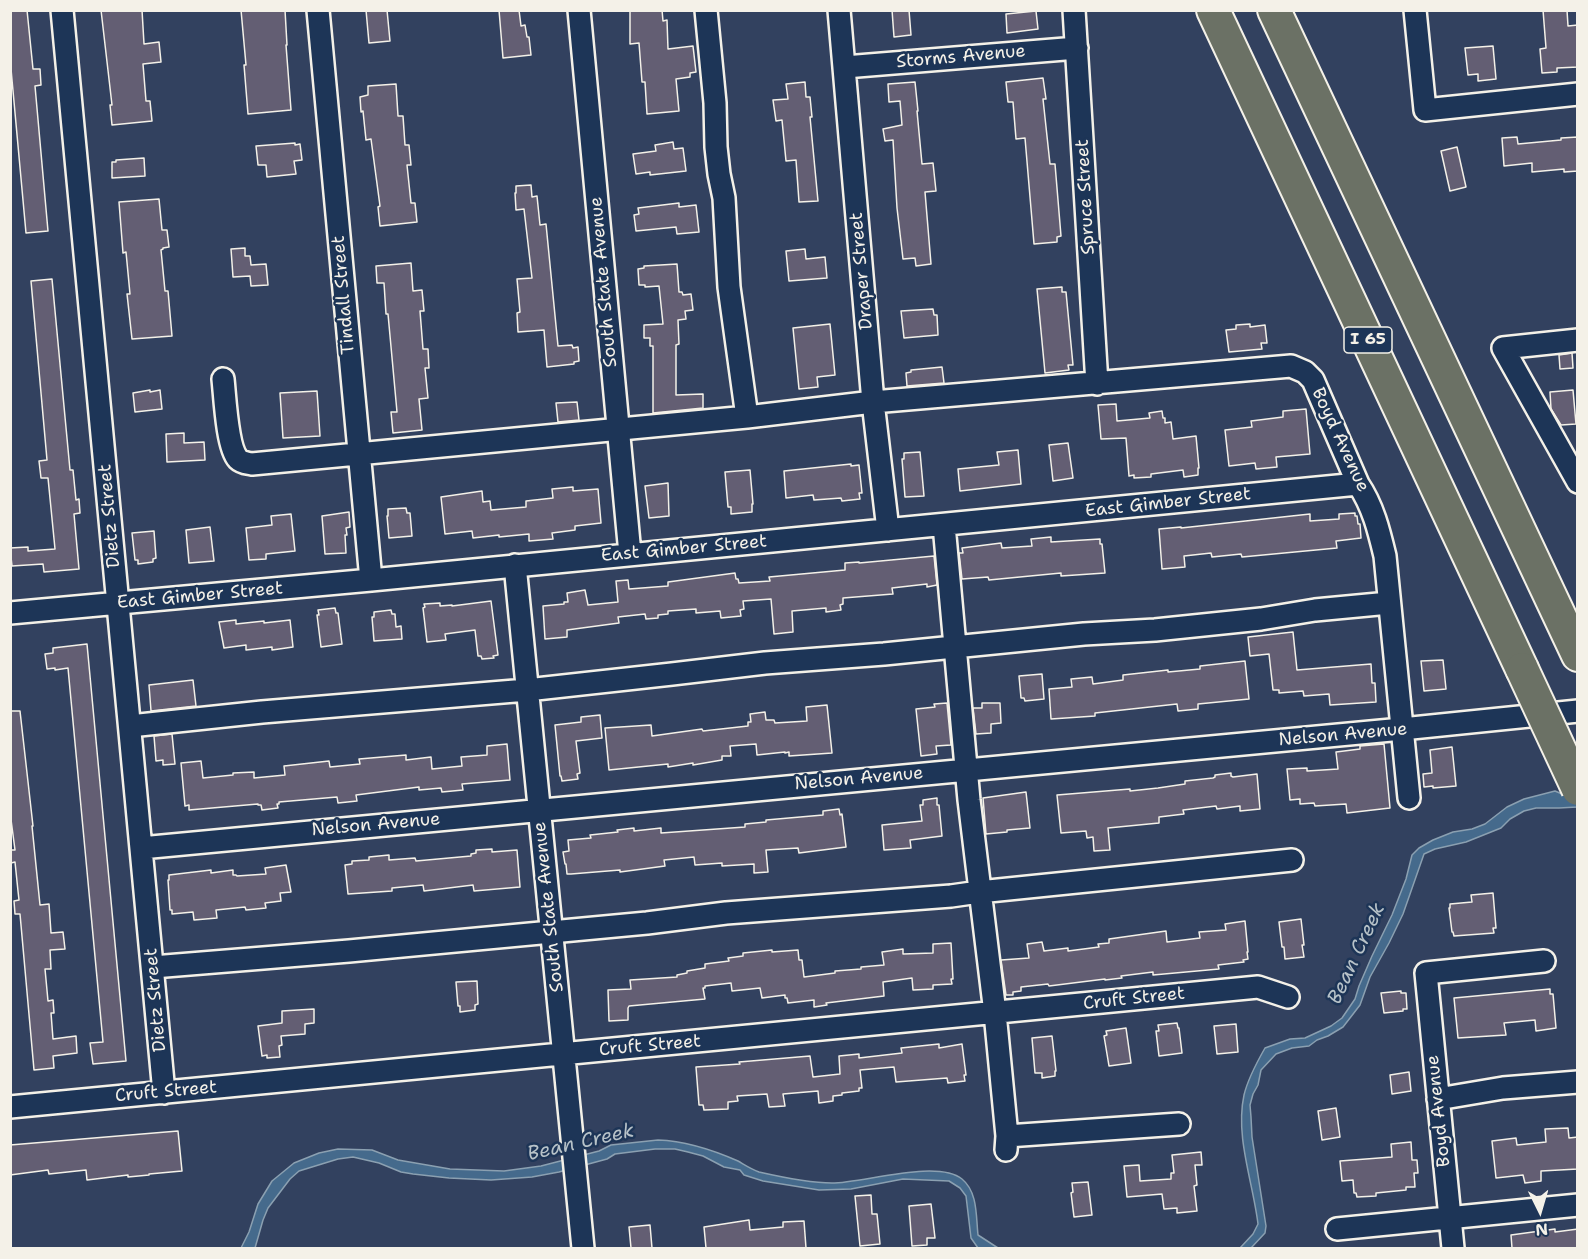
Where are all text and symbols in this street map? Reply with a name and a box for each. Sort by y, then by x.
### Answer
street label: Storms Avenue [895,41,1027,73]
street label: Spruce Street [1072,139,1100,255]
street label: South State Avenue [586,196,622,368]
street label: Draper Street [846,211,878,331]
street label: Tindall Street [328,235,360,355]
road number: I 65 [1344,327,1392,353]
street label: Boyd Avenue [1306,384,1374,496]
street label: Dietz Street [95,463,125,569]
street label: East Gimber Street [1084,484,1252,522]
street label: East Gimber Street [600,531,768,567]
street label: East Gimber Street [116,578,284,614]
street label: Nelson Avenue [1278,719,1408,751]
street label: Nelson Avenue [794,763,924,795]
street label: Nelson Avenue [311,809,441,841]
street label: South State Avenue [529,821,569,993]
water label: Bean Creek [1323,900,1391,1008]
street label: Dietz Street [141,947,171,1053]
street label: Cruft Street [1082,983,1186,1015]
street label: Cruft Street [598,1031,702,1061]
street label: Boyd Avenue [1422,1054,1456,1168]
street label: Cruft Street [114,1077,218,1107]
water label: Bean Creek [525,1119,637,1167]
north arrow [1510,1181,1570,1241]
text: N [1534,1218,1549,1240]

